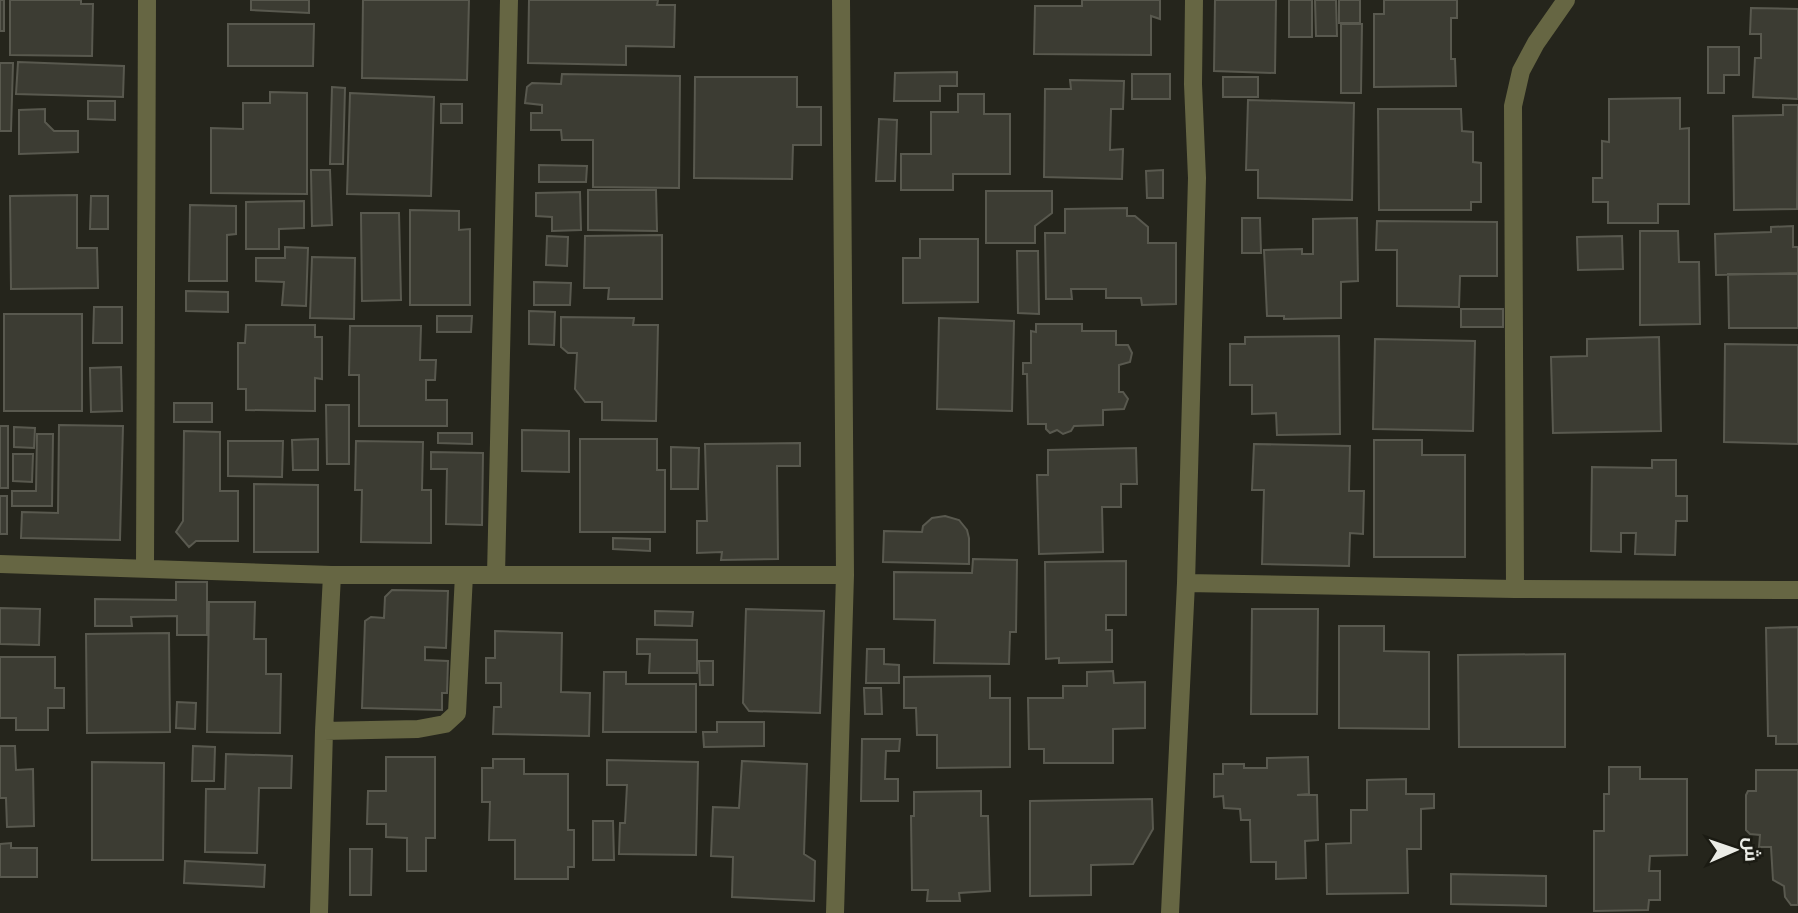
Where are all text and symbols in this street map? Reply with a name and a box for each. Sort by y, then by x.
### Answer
north arrow [1700,815,1770,885]
text: ش [1740,837,1764,862]

